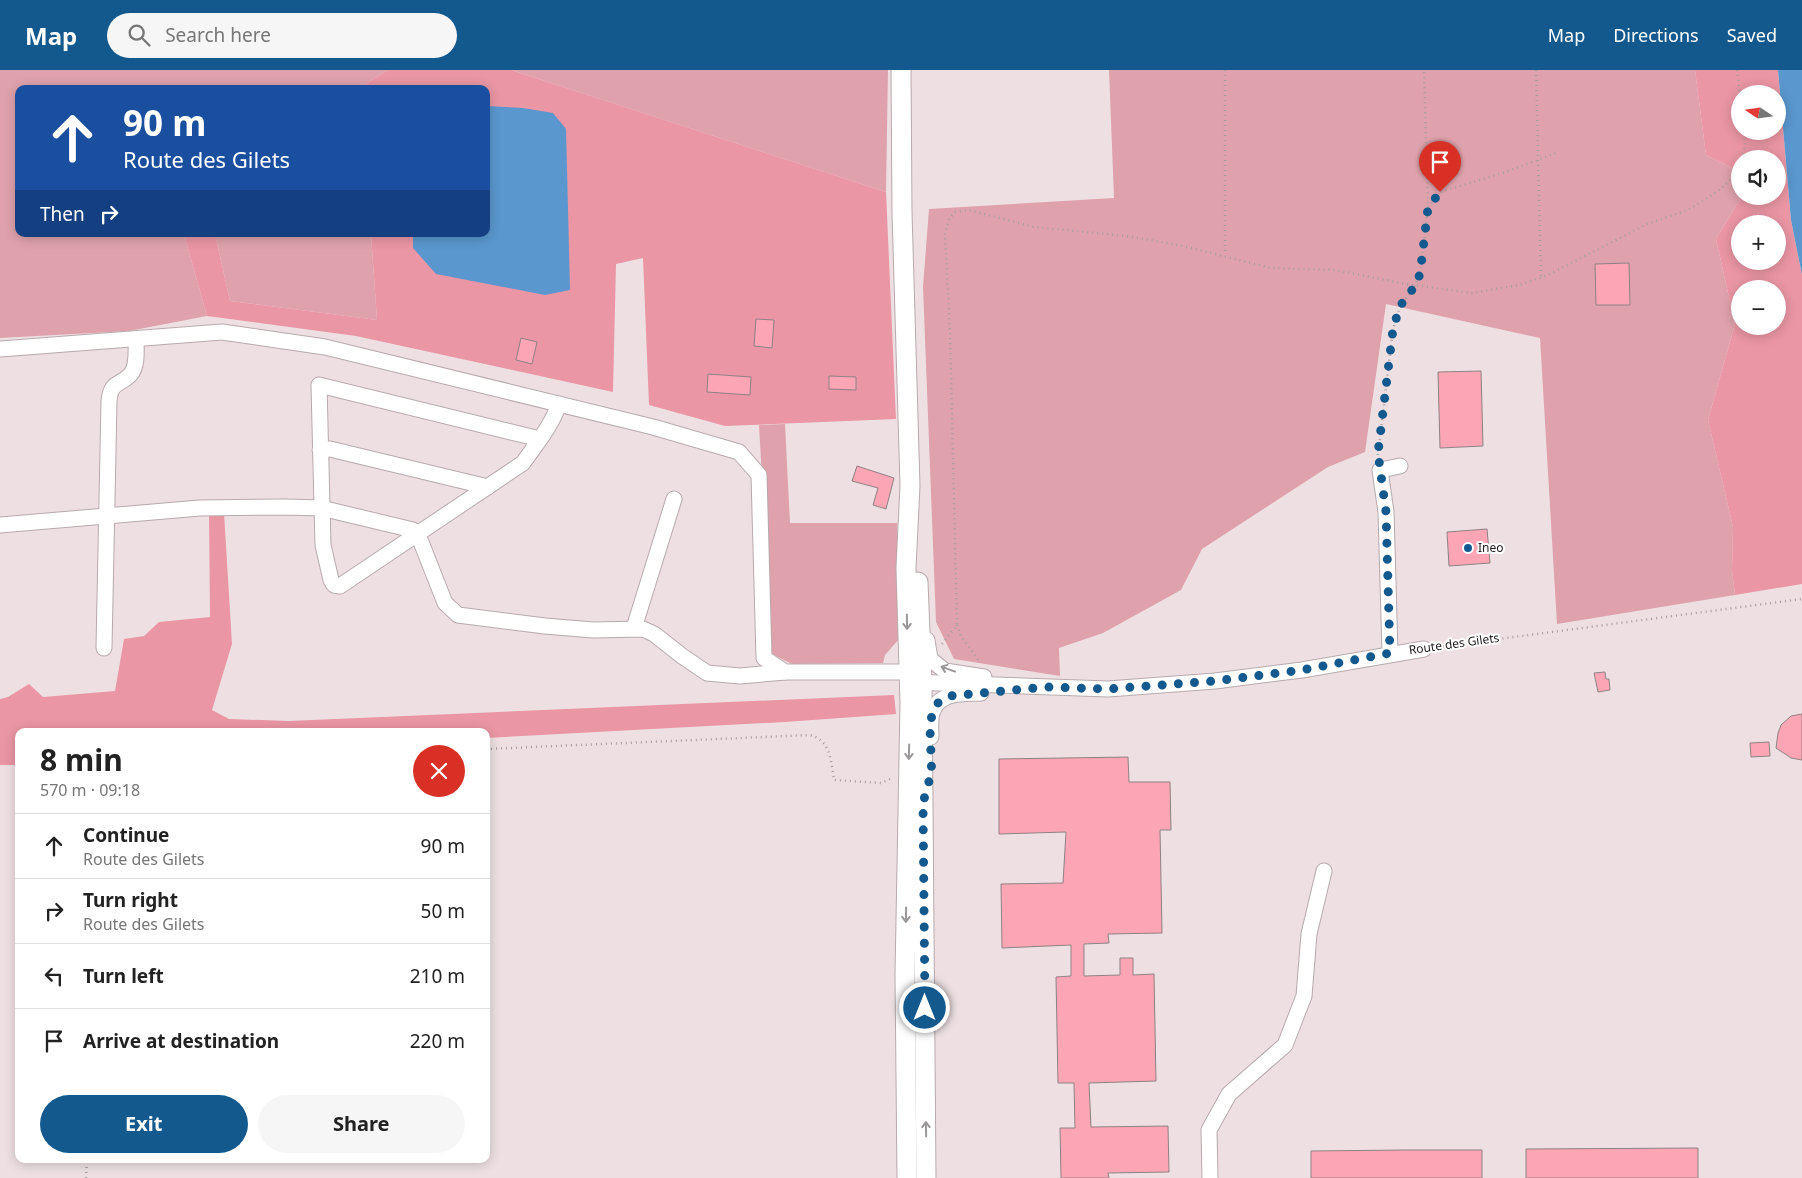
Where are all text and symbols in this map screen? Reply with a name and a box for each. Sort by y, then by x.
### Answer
search box [107,13,457,58]
text: Map [25,19,77,52]
icon: search [125,21,153,49]
text: Search here [165,22,271,48]
text: Map [1548,23,1585,47]
text: Directions [1613,23,1699,47]
text: Saved [1727,23,1777,47]
north arrow [1731,85,1786,140]
map controls [1731,85,1786,335]
text: 90 m [123,99,206,146]
icon: ahead [40,105,105,170]
pin [1419,141,1461,192]
text: Route des Gilets [123,144,290,174]
icon: arrive [1426,148,1454,176]
button: sound [1731,150,1786,205]
icon: right [95,200,123,228]
text: Then [40,201,85,227]
button: + [1731,215,1786,270]
button: − [1731,280,1786,335]
place label: Ineo [1478,539,1504,556]
marker: Ineo [1462,542,1474,554]
one-way arrow [902,614,912,630]
street label: Route des Gilets [1408,629,1500,658]
one-way arrow [941,664,956,673]
text: 8 min [40,739,123,780]
one-way arrow [904,744,914,760]
button: close [413,745,465,797]
text: 570 m · 09:18 [40,779,140,801]
text: Continue [83,822,169,848]
icon: ahead [40,832,68,860]
text: 90 m [421,833,465,859]
text: Route des Gilets [83,848,205,870]
text: Turn right [83,887,178,913]
icon: right [40,897,68,925]
text: 50 m [421,898,465,924]
one-way arrow [901,906,911,922]
text: Route des Gilets [83,913,205,935]
icon: left [40,962,68,990]
text: Turn left [83,963,164,989]
text: 210 m [410,963,465,989]
position arrow [898,981,950,1033]
icon: arrive [40,1027,68,1055]
text: Arrive at destination [83,1028,279,1054]
text: 220 m [410,1028,465,1054]
button: Exit [40,1095,248,1153]
button: Share [258,1095,465,1153]
one-way arrow [921,1122,930,1138]

